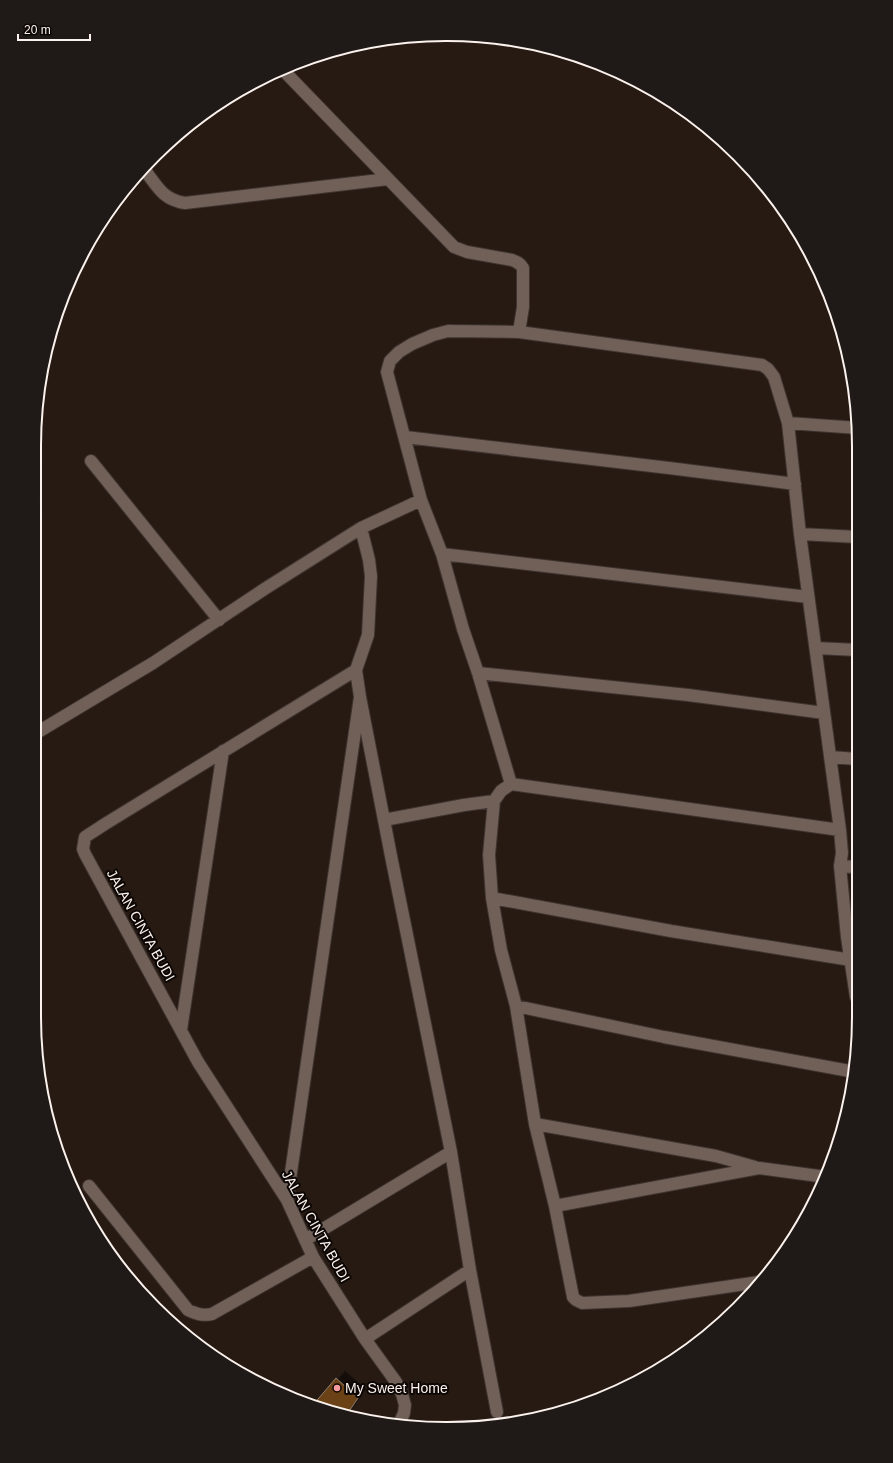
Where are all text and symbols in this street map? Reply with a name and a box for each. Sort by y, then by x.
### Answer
scale bar [18,16,90,42]
text: 20 m [24,23,51,37]
street label: JALAN CINTA BUDI [104,866,178,984]
street label: JALAN CINTA BUDI [279,1167,353,1285]
place label: My Sweet Home [345,1380,448,1396]
marker: My Sweet Home [332,1383,342,1393]

